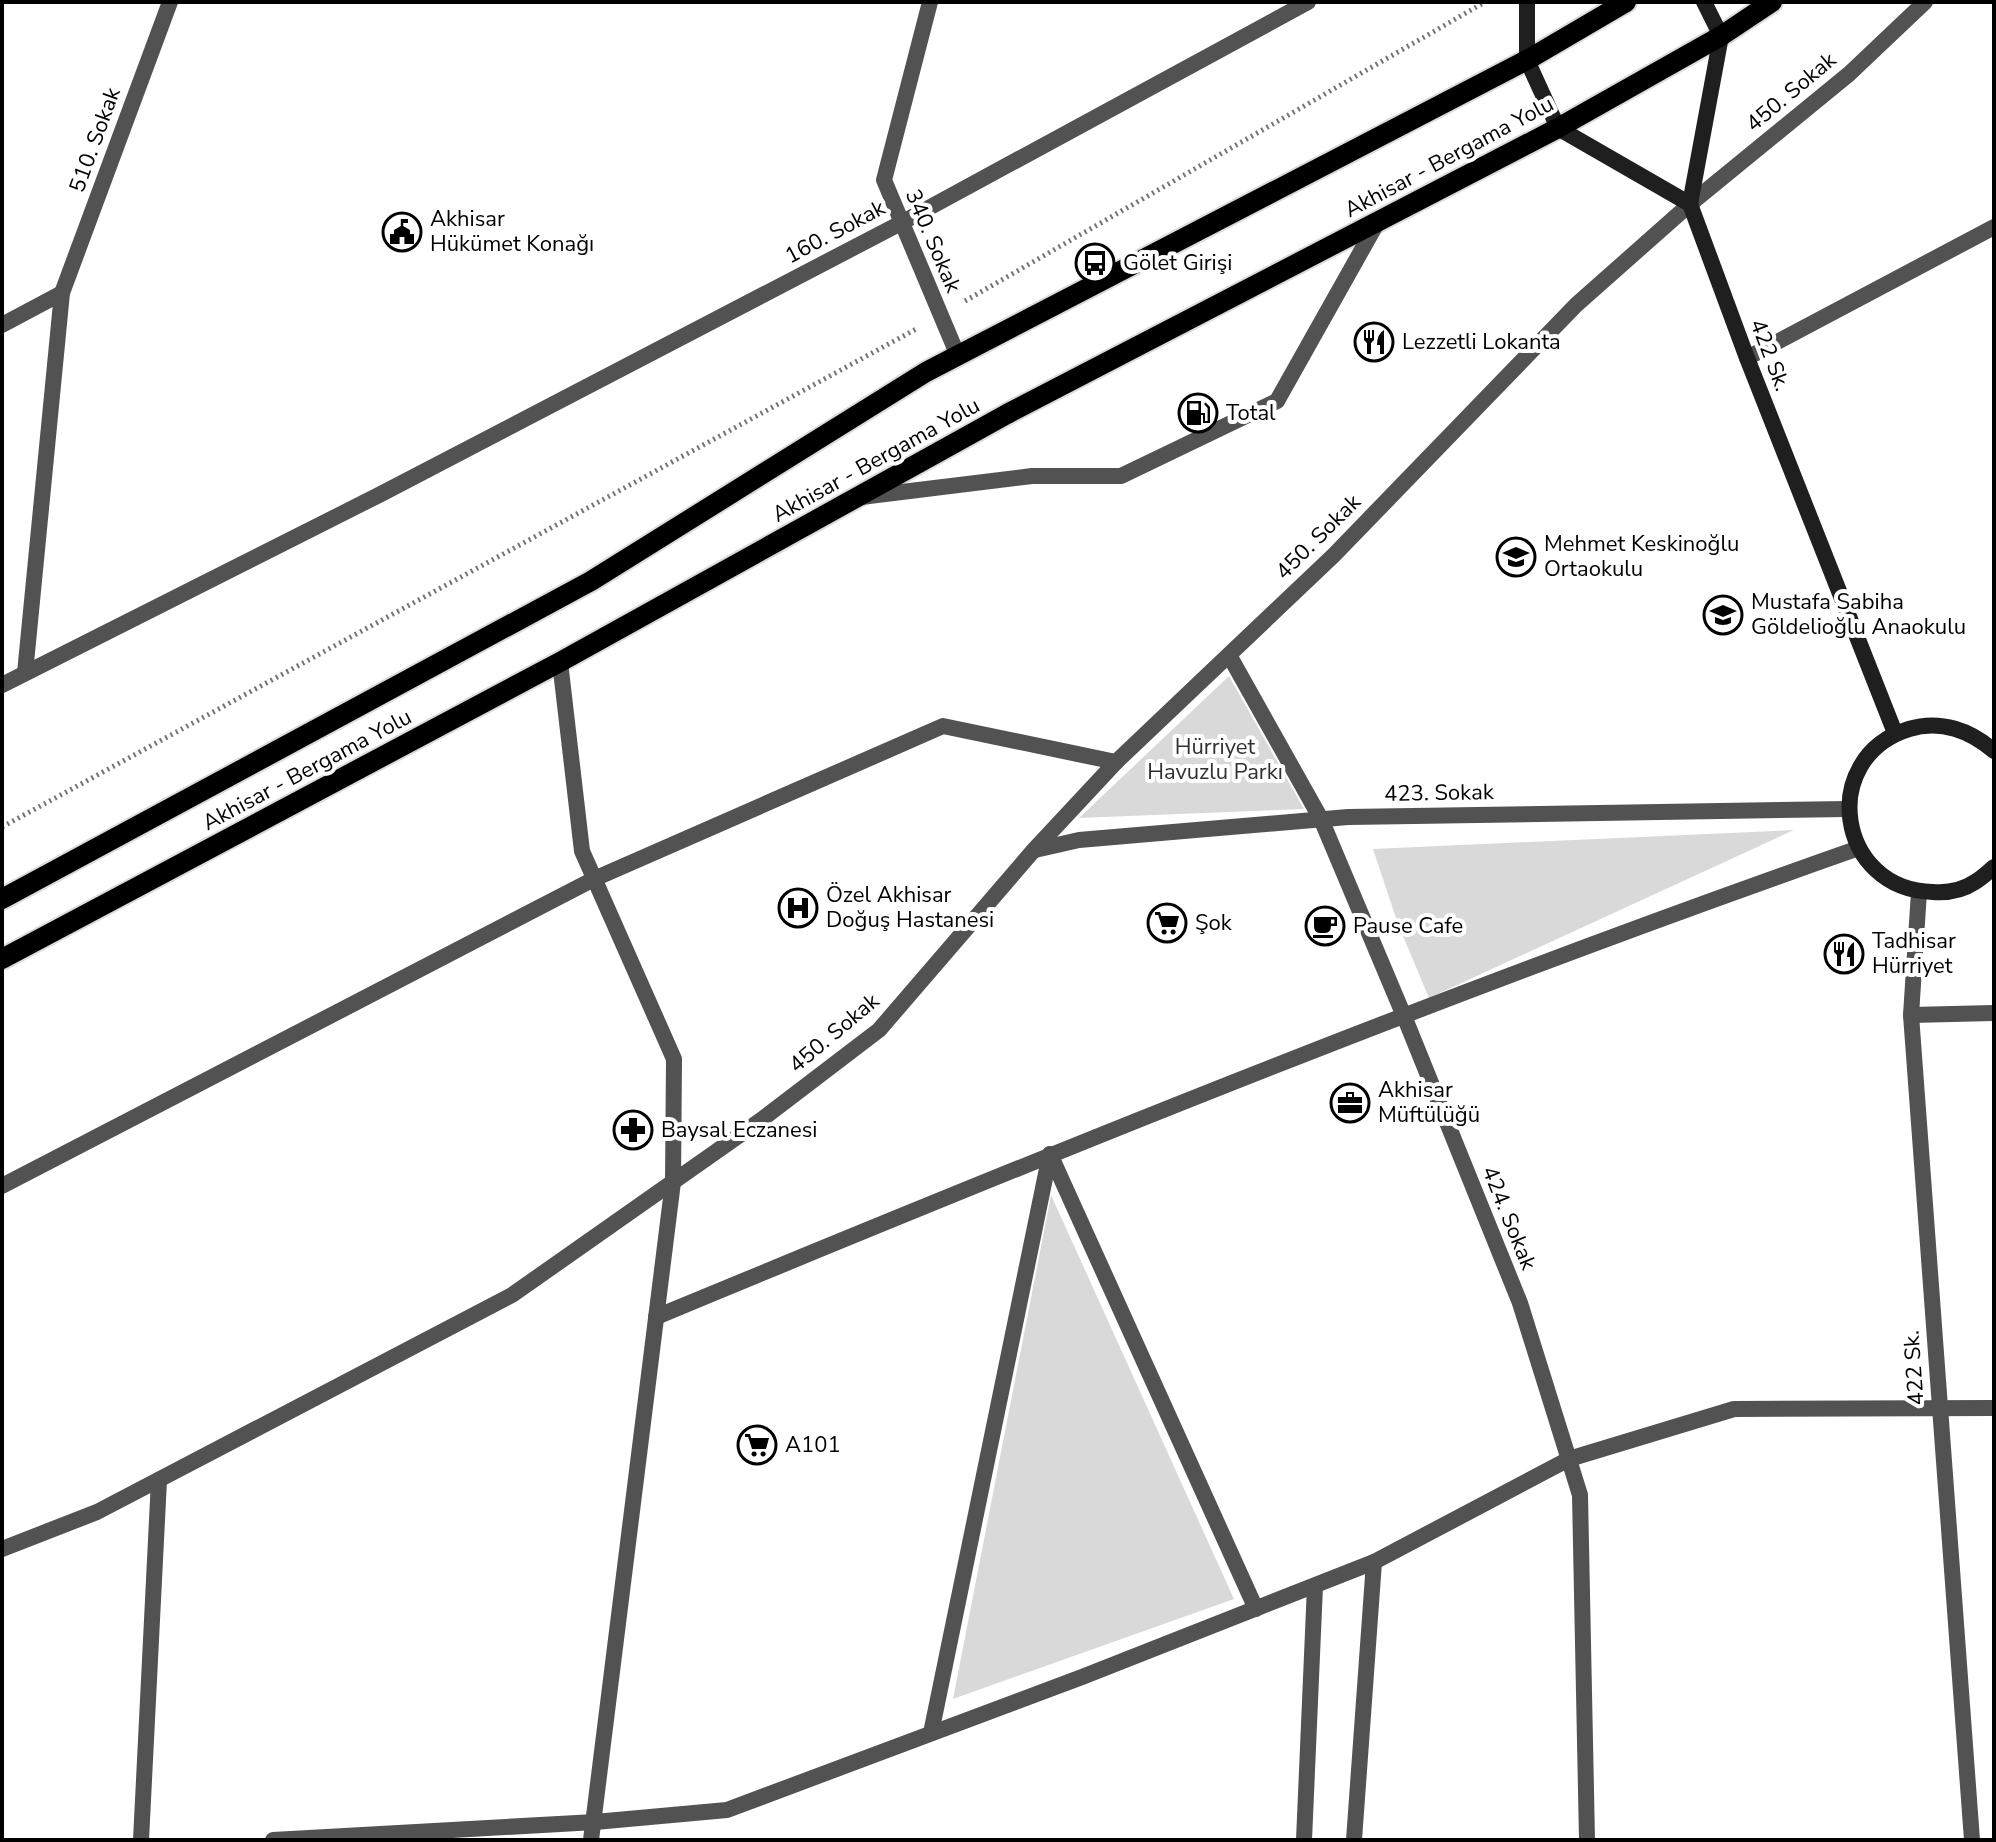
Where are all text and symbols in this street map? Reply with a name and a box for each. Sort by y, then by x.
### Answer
street label: 450. Sokak [1739,45,1843,139]
street label: 510. Sokak [62,82,128,197]
street label: Akhisar - Bergama Yolu [1339,89,1559,225]
street label: 340. Sokak [898,185,969,298]
street label: 160. Sokak [780,193,891,271]
place label: Akhisar Hükümet Konağı [430,204,594,259]
public building icon: Akhisar Hükümet Konağı [381,211,423,253]
bus stop icon: Gölet Girişi [1074,242,1116,284]
place label: Gölet Girişi [1123,248,1232,278]
street label: 422 Sk. [1743,315,1797,395]
restaurant icon: Lezzetli Lokanta [1353,321,1395,363]
place label: Lezzetli Lokanta [1402,327,1561,357]
street label: Akhisar - Bergama Yolu [767,390,985,530]
fuel station icon: Total [1177,392,1219,434]
place label: Total [1226,398,1276,428]
street label: 450. Sokak [1269,487,1368,586]
place label: Mehmet Keskinoğlu Ortaokulu [1544,529,1739,584]
school or university icon: Mehmet Keskinoğlu Ortaokulu [1495,536,1537,578]
place label: Mustafa Sabiha Göldelioğlu Anaokulu [1751,587,1966,642]
school or university icon: Mustafa Sabiha Göldelioğlu Anaokulu [1702,594,1744,636]
street label: Akhisar - Bergama Yolu [197,702,417,838]
park label: Hürriyet Havuzlu Parkı [1147,732,1283,787]
street label: 423. Sokak [1384,777,1495,809]
place label: Özel Akhisar Doğuş Hastanesi [826,880,994,935]
hospital icon: Özel Akhisar Doğuş Hastanesi [777,887,819,929]
supermarket icon: Şok [1146,902,1188,944]
cafe icon: Pause Cafe [1304,905,1346,947]
place label: Şok [1195,908,1233,938]
place label: Pause Cafe [1353,911,1463,941]
place label: Tadhisar Hürriyet [1872,926,1956,981]
restaurant icon: Tadhisar Hürriyet [1823,933,1865,975]
street label: 450. Sokak [782,986,886,1080]
place label: Akhisar Müftülüğü [1378,1075,1480,1130]
office icon: Akhisar Müftülüğü [1329,1082,1371,1124]
pharmacy icon: Baysal Eczanesi [612,1109,654,1151]
place label: Baysal Eczanesi [661,1115,817,1145]
street label: 424. Sokak [1475,1162,1544,1275]
street label: 422 Sk. [1896,1330,1932,1406]
supermarket icon: A101 [736,1424,778,1466]
place label: A101 [785,1430,841,1460]

